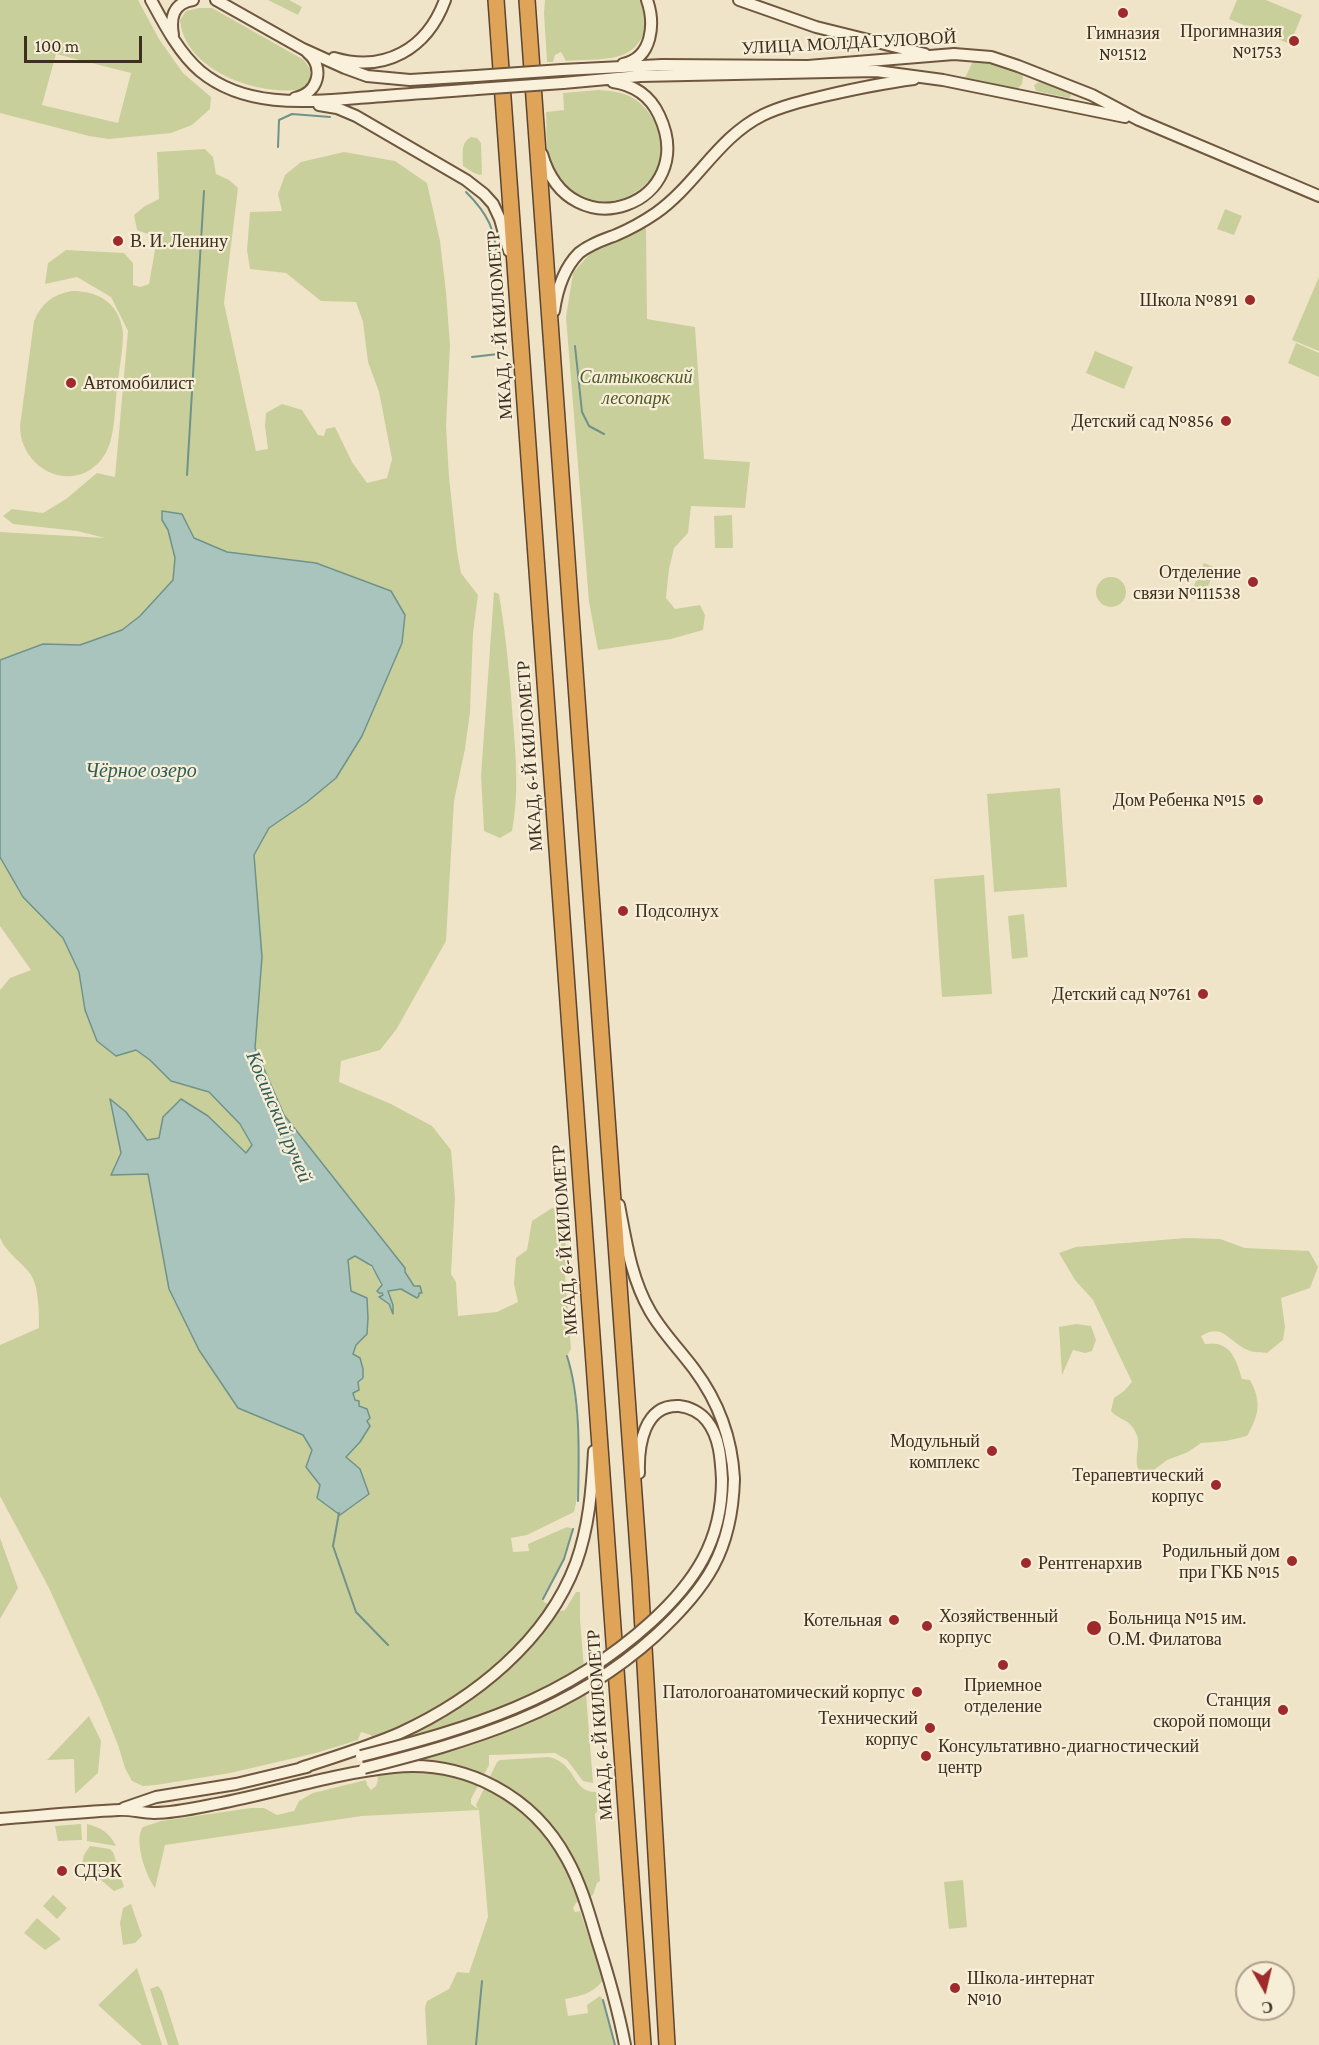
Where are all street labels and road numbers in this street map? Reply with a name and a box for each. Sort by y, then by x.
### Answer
street label: УЛИЦА МОЛДАГУЛОВОЙ [741,27,957,59]
street label: МКАД, 7-Й КИЛОМЕТР [483,230,517,420]
street label: МКАД, 6-Й КИЛОМЕТР [513,660,547,852]
street label: МКАД, 6-Й КИЛОМЕТР [548,1144,582,1336]
street label: МКАД, 6-Й КИЛОМЕТР [583,1629,617,1821]

